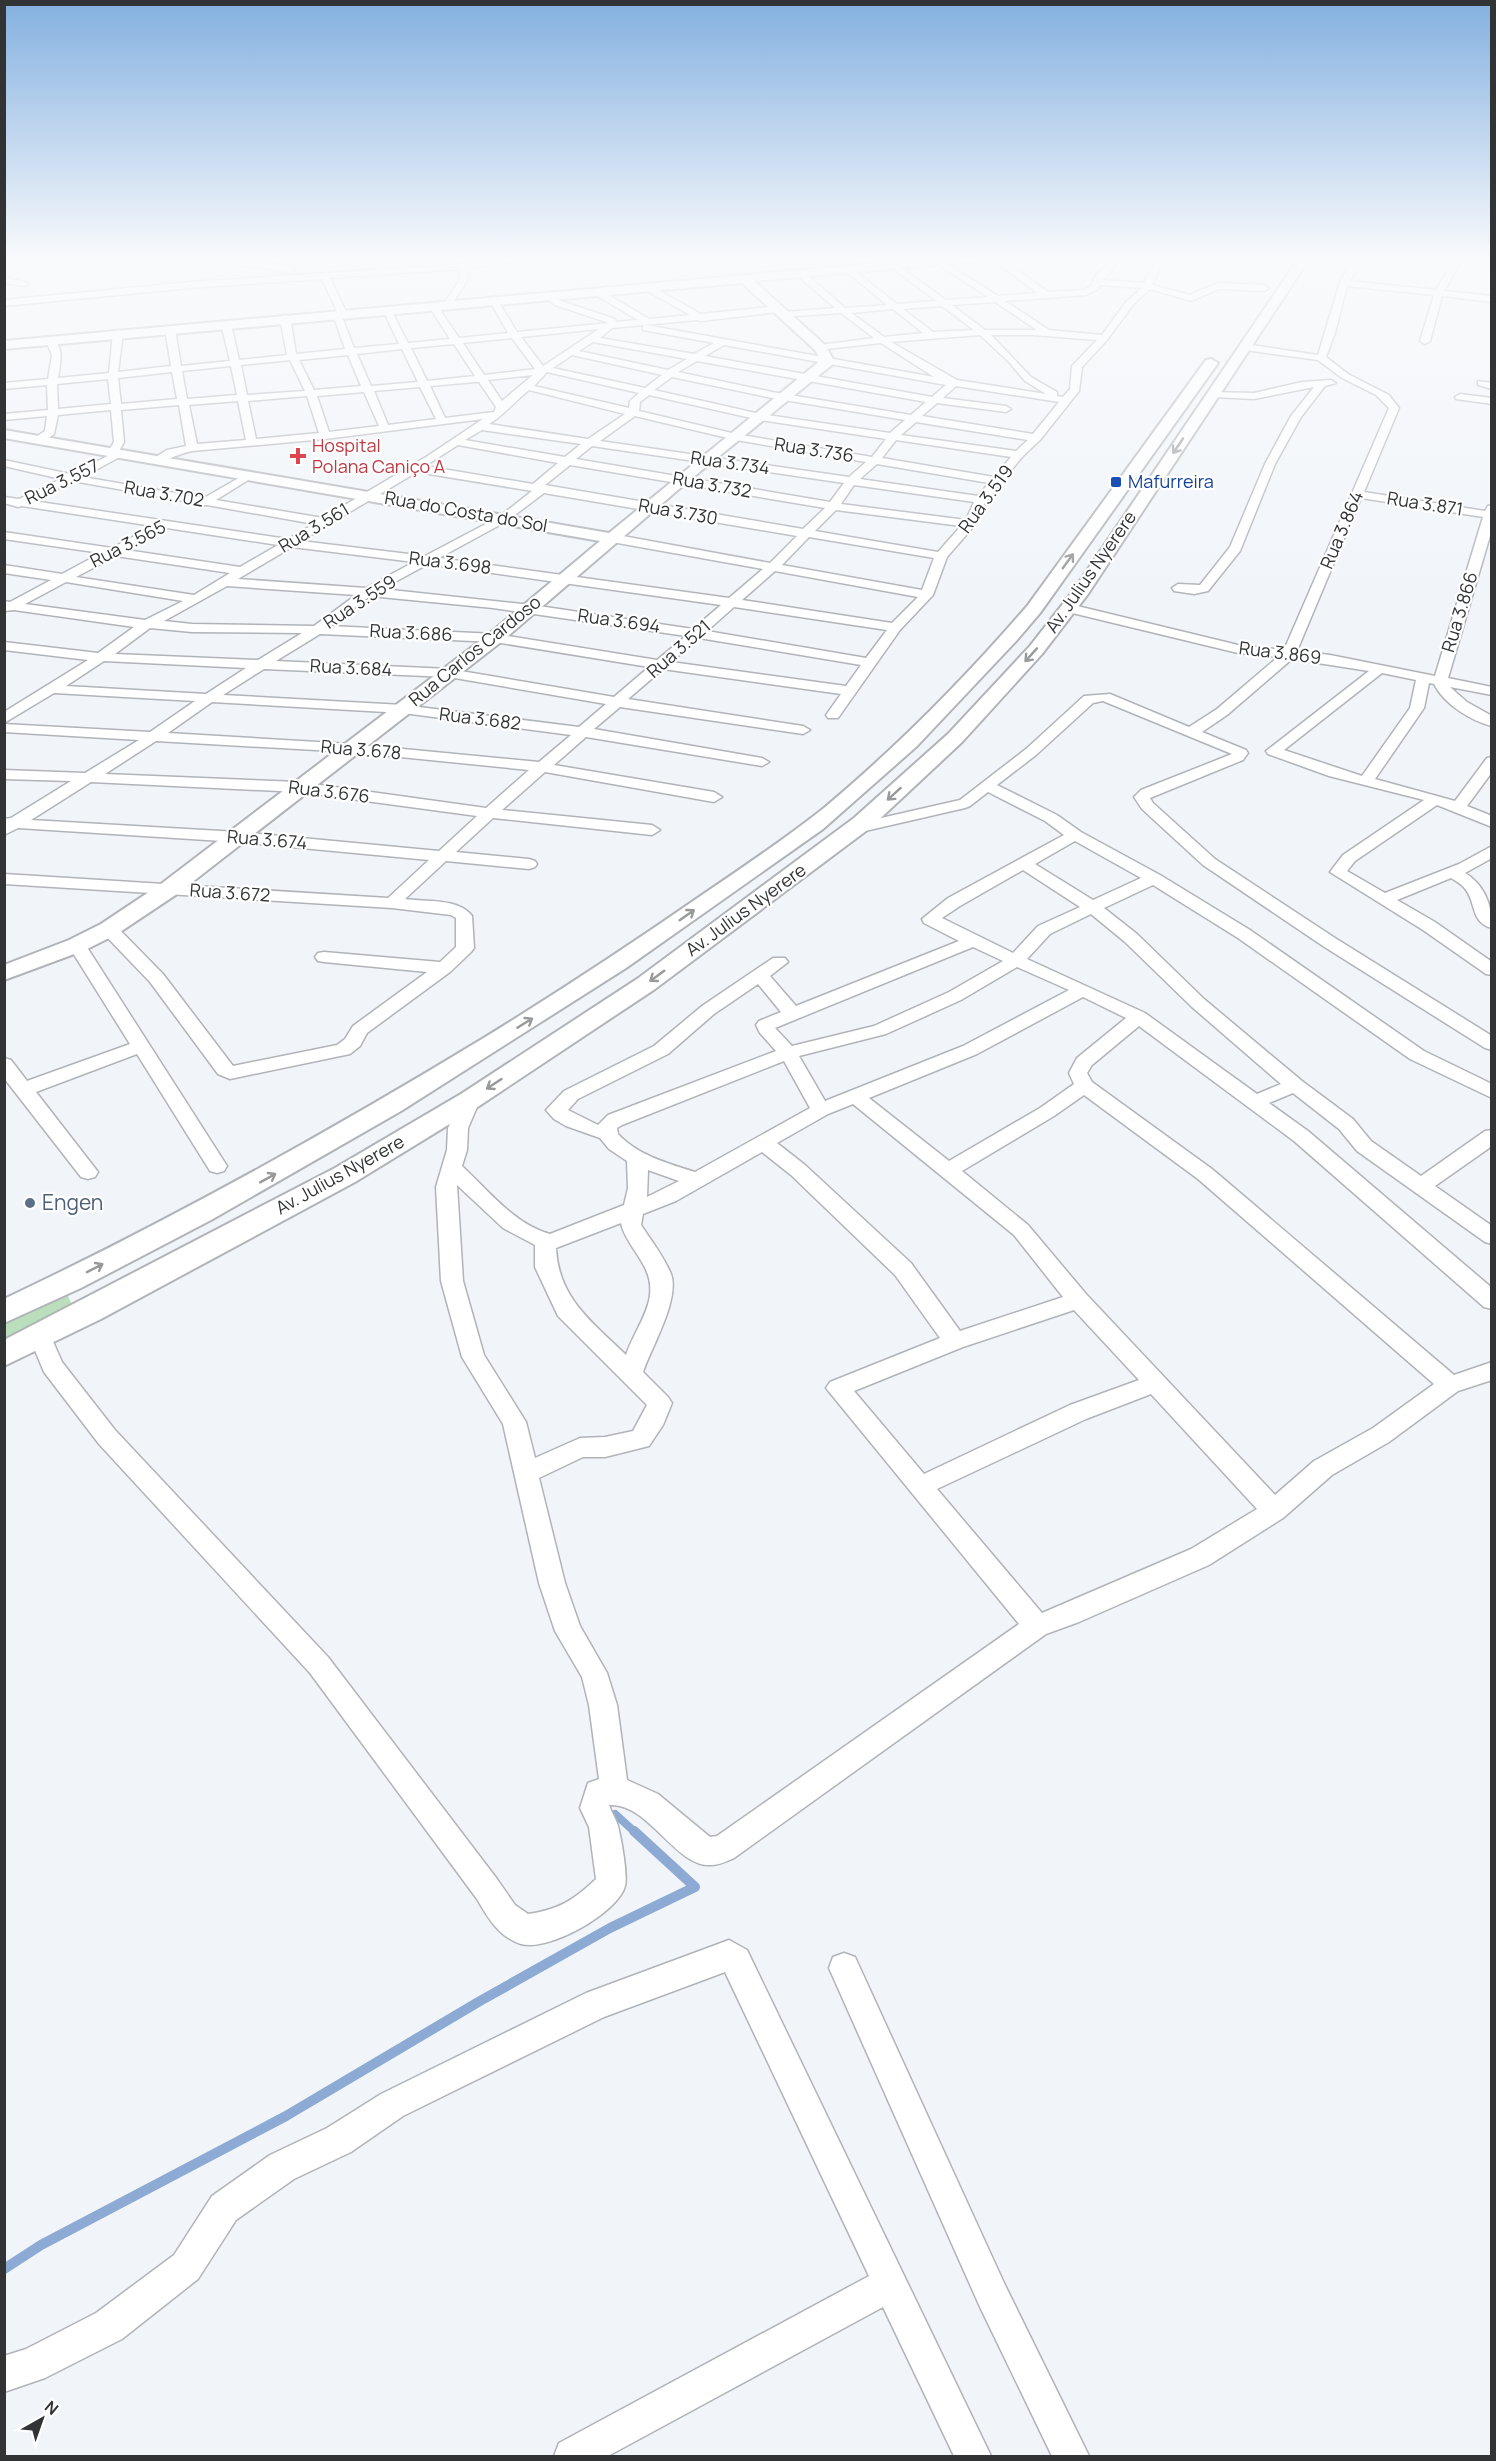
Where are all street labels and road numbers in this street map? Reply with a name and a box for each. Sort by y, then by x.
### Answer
street label: Rua 3.736 [773,431,856,467]
street label: Rua 3.734 [689,445,771,479]
street label: Rua 3.557 [20,453,103,509]
street label: Rua 3.519 [952,460,1018,537]
street label: Rua 3.732 [671,465,753,503]
street label: Rua 3.702 [122,474,206,512]
street label: Rua do Costa do Sol [383,485,550,537]
street label: Rua 3.871 [1385,485,1465,521]
street label: Rua 3.864 [1314,487,1368,572]
street label: Rua 3.730 [637,492,720,530]
street label: Rua 3.561 [274,497,353,558]
street label: Av. Julius Nyerere [1039,506,1141,637]
street label: Rua 3.565 [86,514,170,572]
street label: Rua 3.698 [408,545,493,579]
street label: Rua 3.559 [318,569,400,634]
street label: Rua 3.866 [1435,569,1483,655]
street label: Rua Carlos Cardoso [403,590,545,711]
street label: Rua 3.694 [576,602,662,638]
street label: Rua 3.521 [641,614,715,683]
street label: Rua 3.686 [369,618,453,646]
street label: Rua 3.869 [1238,635,1323,669]
street label: Rua 3.684 [309,653,393,681]
street label: Rua 3.682 [438,701,522,735]
street label: Rua 3.678 [320,734,402,764]
street label: Rua 3.676 [287,774,371,808]
street label: Rua 3.674 [226,824,308,854]
street label: Av. Julius Nyerere [680,857,810,961]
street label: Rua 3.672 [189,877,271,907]
street label: Av. Julius Nyerere [271,1129,408,1219]

